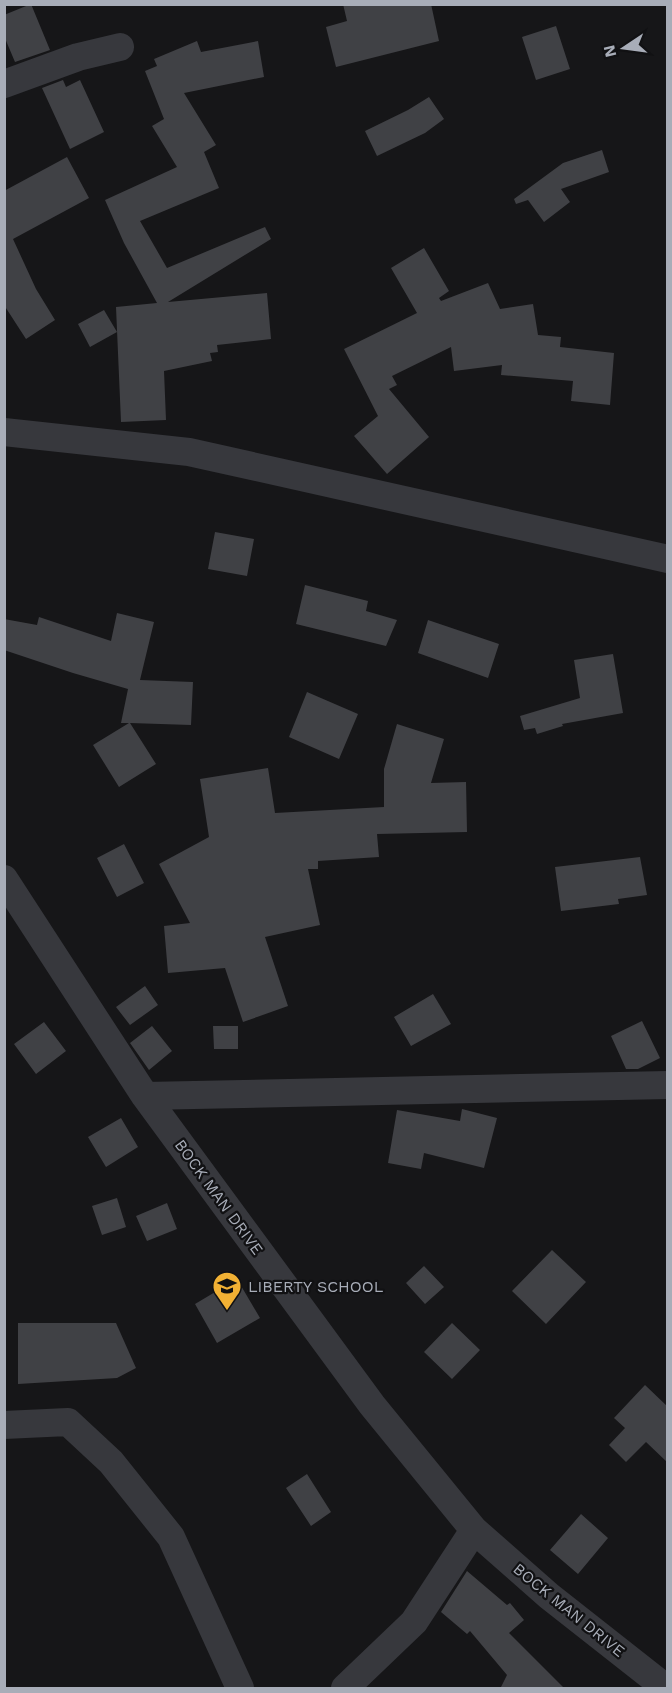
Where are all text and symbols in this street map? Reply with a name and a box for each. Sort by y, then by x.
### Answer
north arrow [594,18,654,78]
text: N [599,43,620,59]
street label: BOCK MAN DRIVE [171,1136,267,1258]
school or university icon: LIBERTY SCHOOL [211,1270,243,1312]
place label: LIBERTY SCHOOL [248,1277,384,1296]
street label: BOCK MAN DRIVE [509,1559,629,1661]

